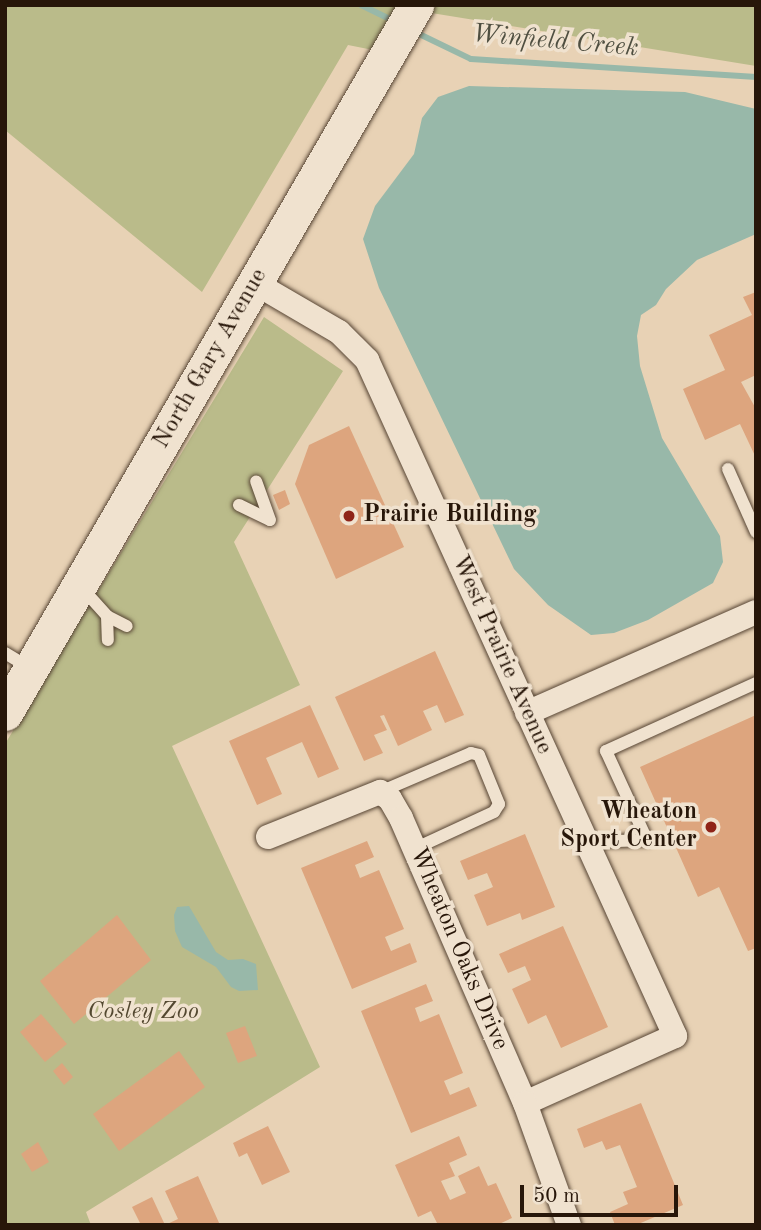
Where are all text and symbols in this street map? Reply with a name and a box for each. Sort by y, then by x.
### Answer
water label: Winfield Creek [470,19,640,65]
street label: North Gary Avenue [148,264,274,454]
place label: Prairie Building [363,502,537,530]
marker: Prairie Building [341,508,357,524]
street label: West Prairie Avenue [444,551,558,759]
place label: Wheaton Sport Center [560,799,697,855]
marker: Wheaton Sport Center [703,819,719,835]
street label: Wheaton Oaks Drive [402,843,514,1055]
park label: Cosley Zoo [87,999,199,1027]
scale bar [523,1170,680,1214]
text: 50 m [533,1186,580,1207]

